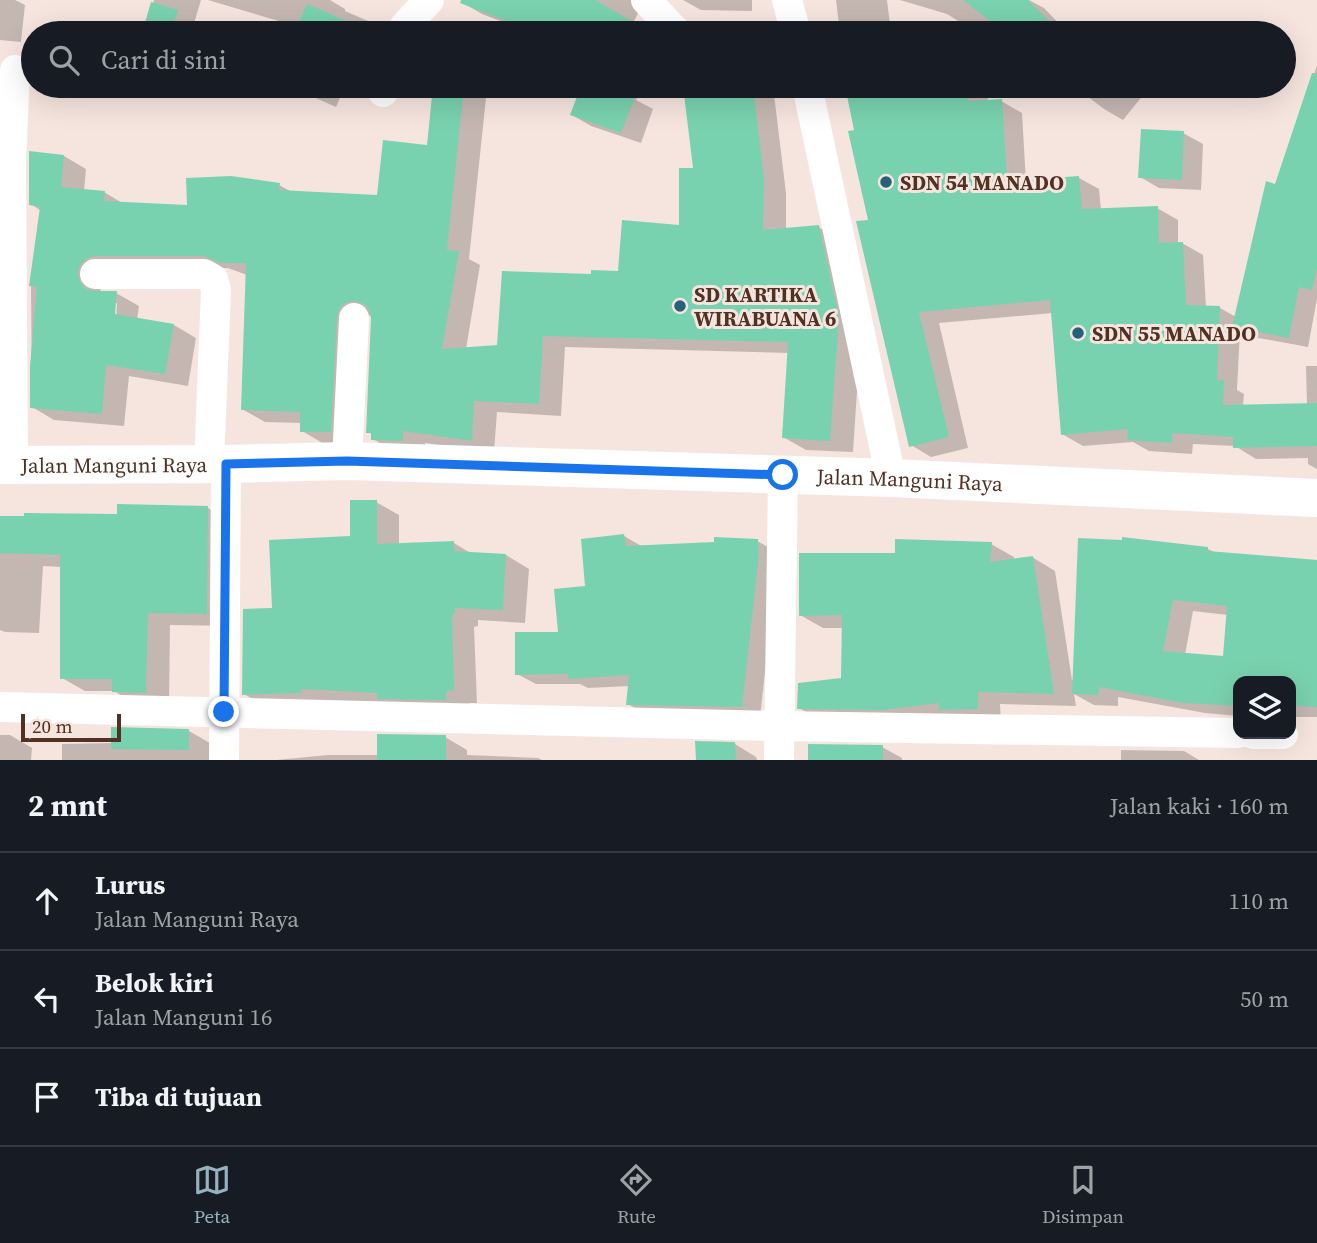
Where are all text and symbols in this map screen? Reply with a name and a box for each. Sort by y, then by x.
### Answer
search box [21,21,1296,98]
icon: search [45,41,83,79]
text: Cari di sini [101,42,226,78]
place label: SDN 54 MANADO [900,168,1064,197]
marker: SDN 54 MANADO [878,174,894,190]
place label: SD KARTIKA WIRABUANA 6 [694,280,836,333]
marker: SD KARTIKA WIRABUANA 6 [672,298,688,314]
place label: SDN 55 MANADO [1092,319,1256,348]
marker: SDN 55 MANADO [1070,325,1086,341]
street label: Jalan Manguni Raya [20,450,208,479]
route start [767,459,798,490]
street label: Jalan Manguni Raya [815,461,1004,498]
map controls [1233,676,1296,739]
button: layers [1233,676,1296,739]
route end [208,696,239,727]
scale bar [21,711,121,743]
text: 20 m [32,713,73,739]
text: 2 mnt [28,785,107,826]
text: Jalan kaki · 160 m [1110,790,1289,822]
text: Lurus [95,867,165,903]
icon: ahead [28,882,66,920]
text: 110 m [1228,885,1289,917]
text: Jalan Manguni Raya [95,903,299,935]
text: Belok kiri [95,965,213,1001]
icon: left [28,980,66,1018]
text: 50 m [1240,983,1289,1015]
text: Jalan Manguni 16 [95,1001,273,1033]
icon: arrive [28,1078,66,1116]
text: Tiba di tujuan [95,1079,262,1115]
tab: Peta [193,1161,231,1229]
tab: Rute [617,1161,656,1229]
tab: Disimpan [1042,1161,1124,1229]

